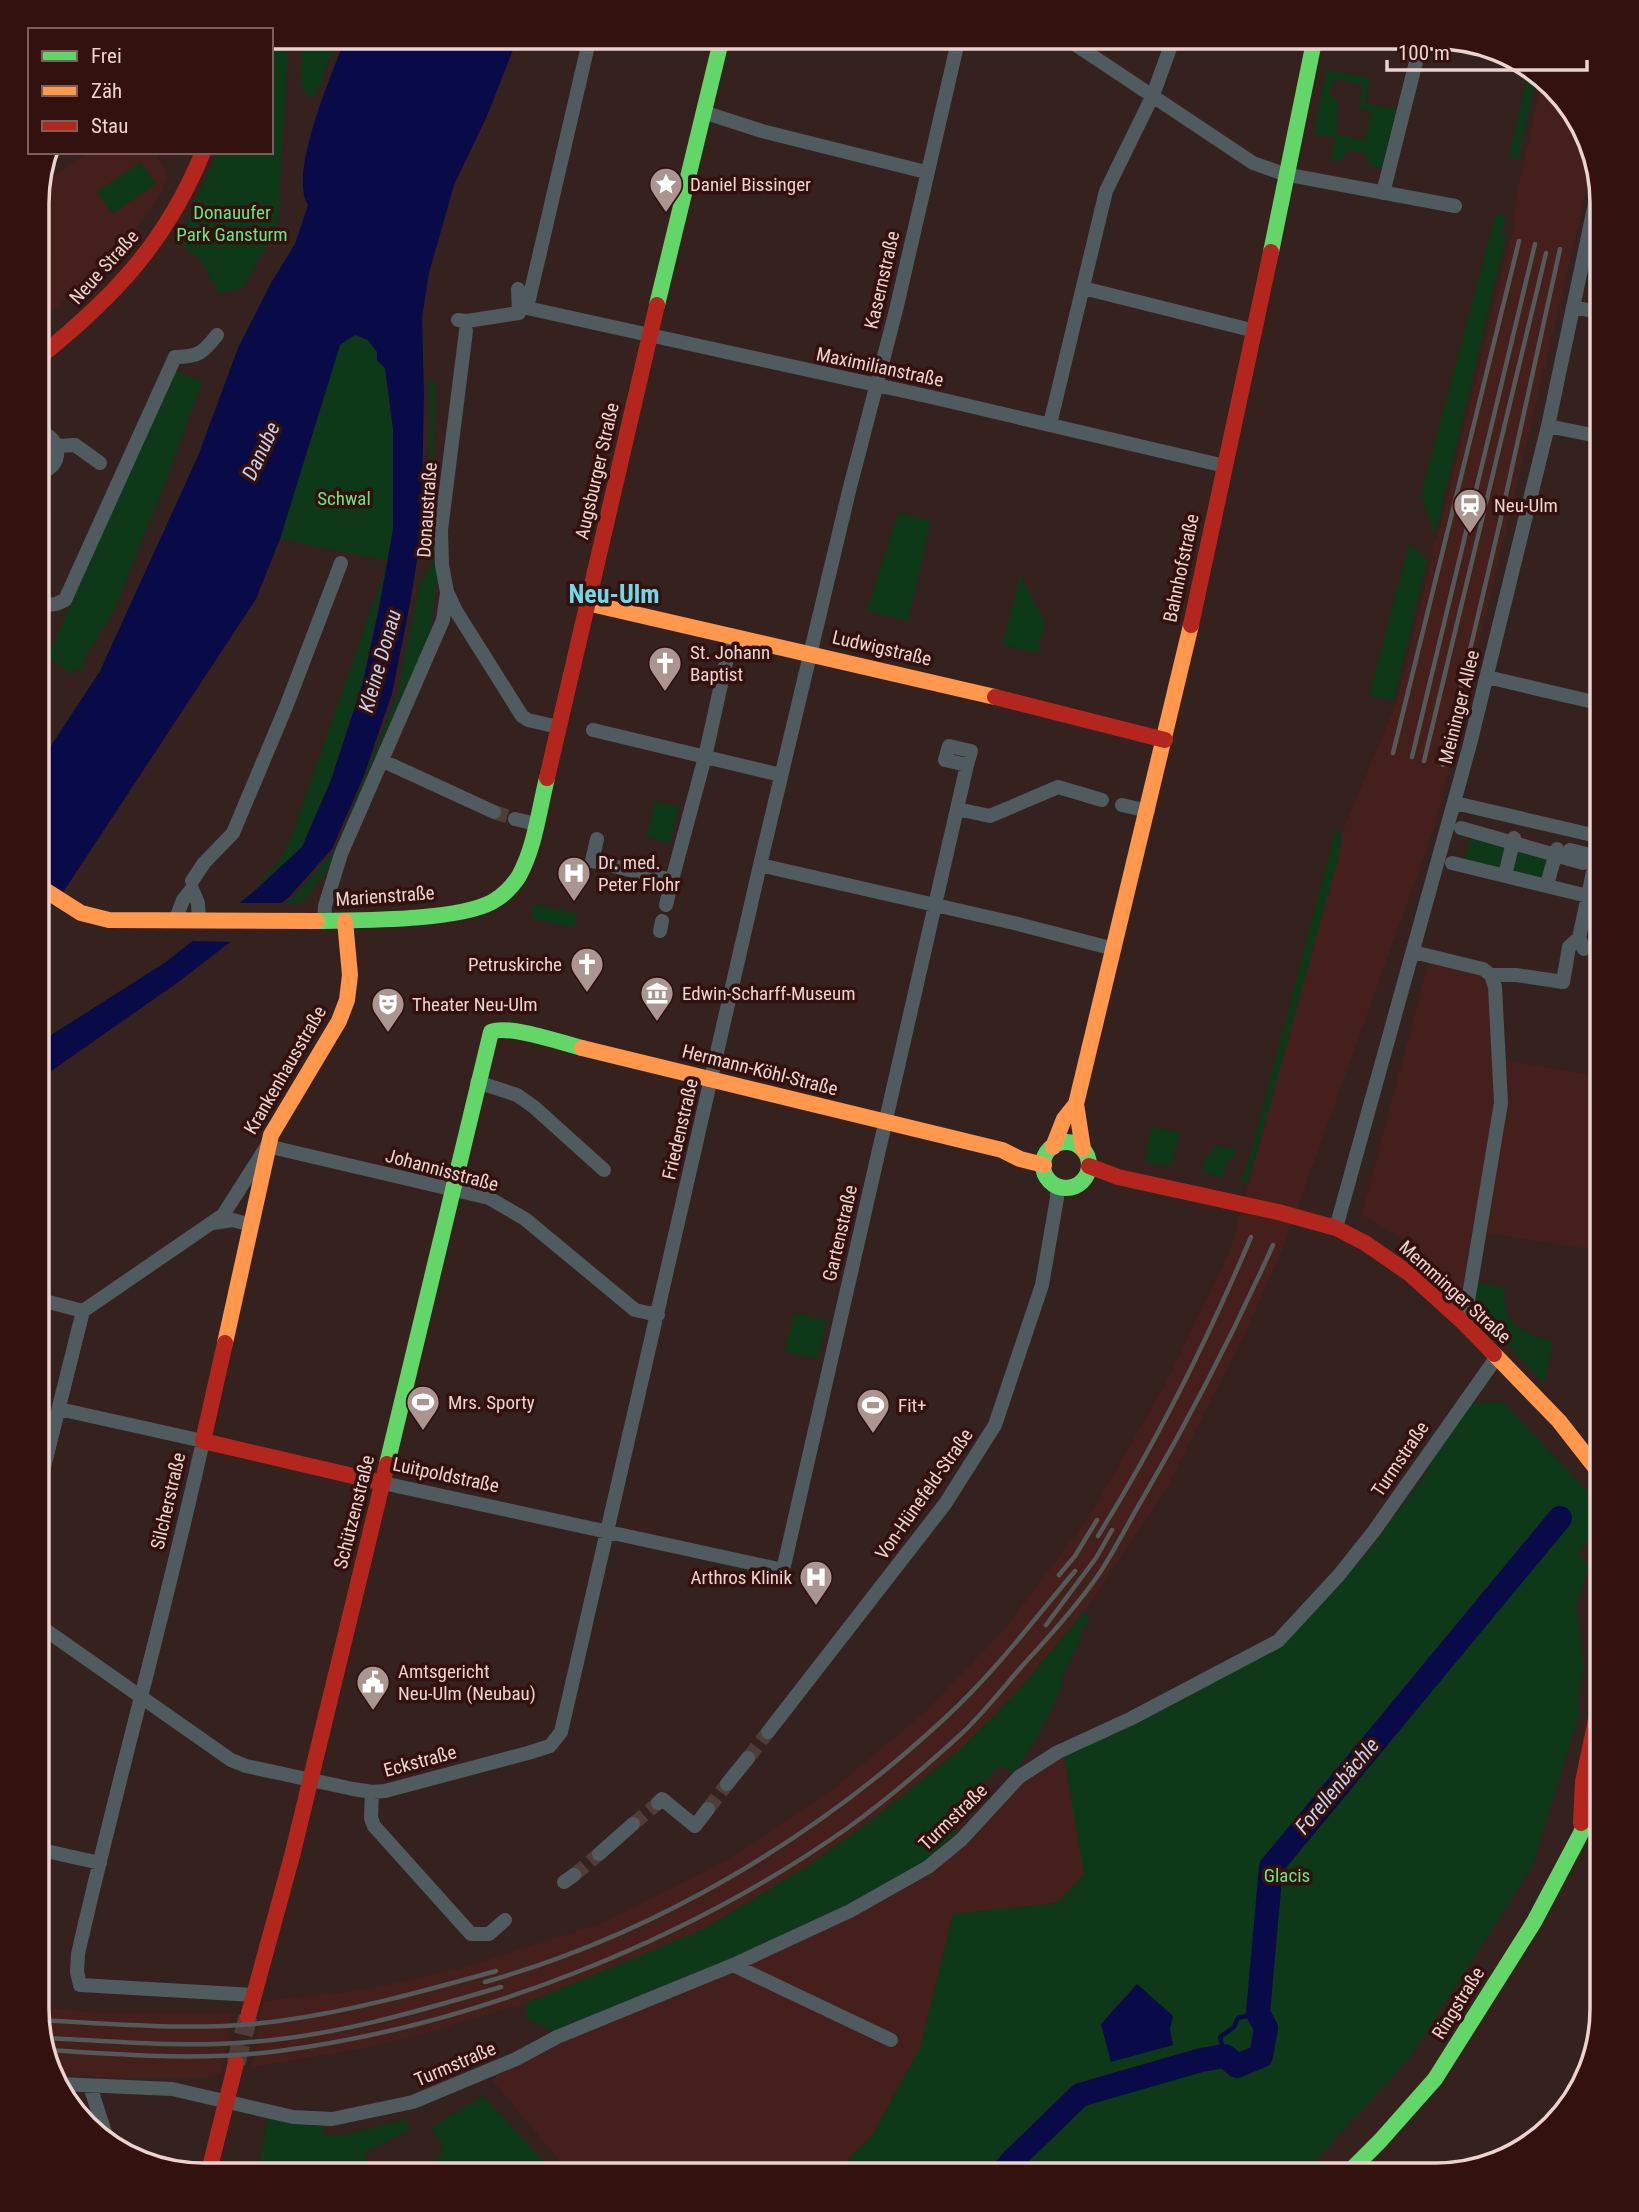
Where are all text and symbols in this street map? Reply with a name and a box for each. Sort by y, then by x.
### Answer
legend [28,28,273,154]
scale bar [1387,28,1586,72]
text: 100 m [1398,41,1450,65]
text: Frei [91,44,122,68]
text: Zäh [91,79,122,103]
text: Stau [91,114,128,138]
place icon: Daniel Bissinger [647,165,685,214]
place label: Daniel Bissinger [690,173,811,196]
park label: Donauufer Park Gansturm [176,201,288,246]
street label: Neue Straße [65,225,143,309]
street label: Kasernstraße [860,229,904,331]
street label: Maximilianstraße [814,342,946,392]
street label: Augsburger Straße [570,400,624,542]
water label: Danube [237,418,285,484]
street label: Donaustraße [412,461,442,558]
station icon: Neu-Ulm [1451,486,1489,535]
park label: Schwal [317,487,371,510]
place label: Neu-Ulm [1494,494,1558,517]
street label: Bahnhofstraße [1158,512,1204,624]
district label: Neu-Ulm [568,579,660,609]
water label: Kleine Donau [354,607,406,715]
street label: Ludwigstraße [830,625,934,671]
place label: St. Johann Baptist [690,641,770,686]
church icon: St. Johann Baptist [646,644,684,693]
street label: Meininger Allee [1434,648,1484,766]
place label: Dr. med. Peter Flohr [598,851,680,896]
hospital icon: Dr. med. Peter Flohr [555,854,593,903]
street label: Marienstraße [335,881,435,911]
church icon: Petruskirche [568,945,606,994]
place label: Petruskirche [468,953,562,976]
museum icon: Edwin-Scharff-Museum [638,974,676,1023]
place label: Edwin-Scharff-Museum [682,982,856,1005]
theatre icon: Theater Neu-Ulm [369,985,407,1034]
place label: Theater Neu-Ulm [412,993,538,1016]
street label: Krankenhausstraße [239,1002,331,1138]
street label: Hermann-Köhl-Straße [680,1040,840,1101]
street label: Friedenstraße [657,1076,703,1182]
street label: Johannisstraße [383,1144,501,1196]
street label: Gartenstraße [818,1183,862,1283]
street label: Memminger Straße [1394,1236,1516,1348]
sports icon: Mrs. Sporty [404,1383,442,1432]
sports icon: Fit+ [854,1386,892,1435]
place label: Mrs. Sporty [448,1391,535,1414]
place label: Fit+ [898,1394,927,1417]
street label: Turmstraße [1366,1417,1434,1501]
street label: Von-Hünefeld-Straße [870,1424,978,1564]
street label: Silcherstraße [146,1450,190,1552]
street label: Schützenstraße [329,1453,379,1571]
street label: Luitpoldstraße [391,1453,501,1498]
hospital icon: Arthros Klinik [797,1558,835,1607]
place label: Arthros Klinik [691,1566,792,1589]
place label: Amtsgericht Neu-Ulm (Neubau) [398,1660,536,1705]
public building icon: Amtsgericht Neu-Ulm (Neubau) [354,1663,392,1712]
water label: Forellenbächle [1290,1733,1384,1839]
street label: Eckstraße [381,1740,459,1782]
street label: Turmstraße [914,1779,992,1855]
park label: Glacis [1264,1864,1310,1887]
street label: Ringstraße [1427,1963,1489,2043]
street label: Turmstraße [411,2037,499,2091]

